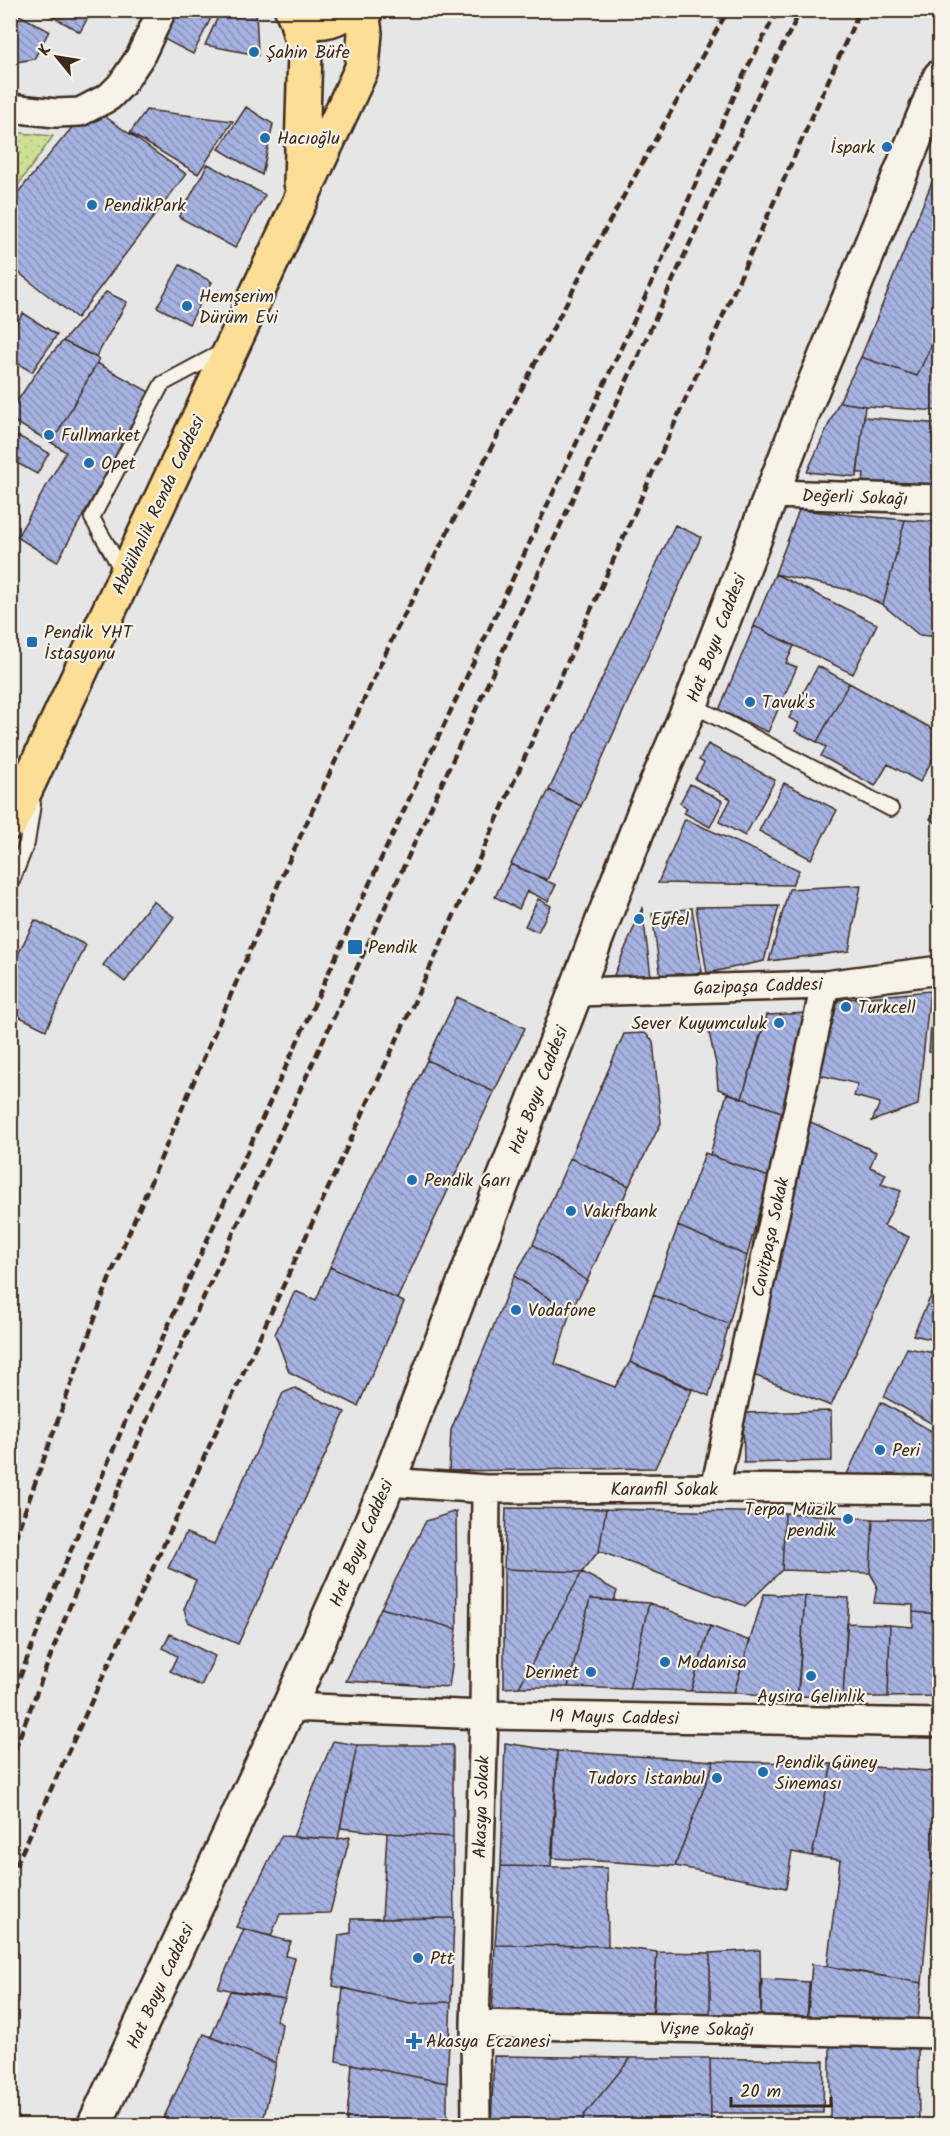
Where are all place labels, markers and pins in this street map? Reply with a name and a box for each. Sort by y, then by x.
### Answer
place label: Şahin Büfe [266,39,350,68]
marker: Şahin Büfe [247,45,261,59]
place label: Hacıoğlu [277,125,340,154]
marker: Hacıoğlu [258,131,272,145]
place label: İspark [830,134,876,163]
marker: İspark [880,140,894,154]
place label: PendikPark [104,192,186,221]
marker: PendikPark [85,198,99,212]
place label: Hemşerim Dürüm Evi [199,283,278,333]
marker: Hemşerim Dürüm Evi [180,299,194,313]
place label: Fullmarket [61,422,141,451]
marker: Fullmarket [42,428,56,442]
place label: Opet [101,450,137,479]
marker: Opet [82,456,96,470]
place label: Pendik YHT İstasyonu [44,619,134,669]
marker: Pendik YHT İstasyonu [25,635,39,649]
place label: Tavuk's [762,689,815,718]
marker: Tavuk's [743,695,757,709]
place label: Eyfel [651,906,690,935]
marker: Eyfel [632,912,646,926]
place label: Pendik [368,934,418,963]
marker: Pendik [346,938,364,956]
place label: Turkcell [858,994,916,1023]
marker: Turkcell [839,1000,853,1014]
place label: Sever Kuyumculuk [632,1010,768,1039]
marker: Sever Kuyumculuk [772,1016,786,1030]
place label: Pendik Garı [424,1167,510,1196]
marker: Pendik Garı [405,1173,419,1187]
place label: Vakıfbank [583,1198,657,1227]
marker: Vakıfbank [564,1204,578,1218]
place label: Vodafone [528,1297,596,1326]
marker: Vodafone [509,1303,523,1317]
place label: Peri [892,1437,921,1466]
marker: Peri [873,1443,887,1457]
place label: Terpa Müzik pendik [745,1496,837,1546]
marker: Terpa Müzik pendik [841,1512,855,1526]
place label: Modanisa [677,1649,747,1678]
marker: Modanisa [658,1655,672,1669]
place label: Derinet [524,1659,580,1688]
marker: Derinet [584,1665,598,1679]
marker: Aysira Gelinlik [804,1669,818,1683]
place label: Aysira Gelinlik [757,1683,865,1712]
place label: Pendik Güney Sineması [775,1749,878,1799]
place label: Tudors İstanbul [588,1765,706,1794]
marker: Pendik Güney Sineması [756,1765,770,1779]
marker: Tudors İstanbul [710,1771,724,1785]
place label: Ptt [430,1945,455,1974]
marker: Ptt [411,1951,425,1965]
place label: Akasya Eczanesi [426,2028,551,2057]
marker: Akasya Eczanesi [407,2034,421,2048]

